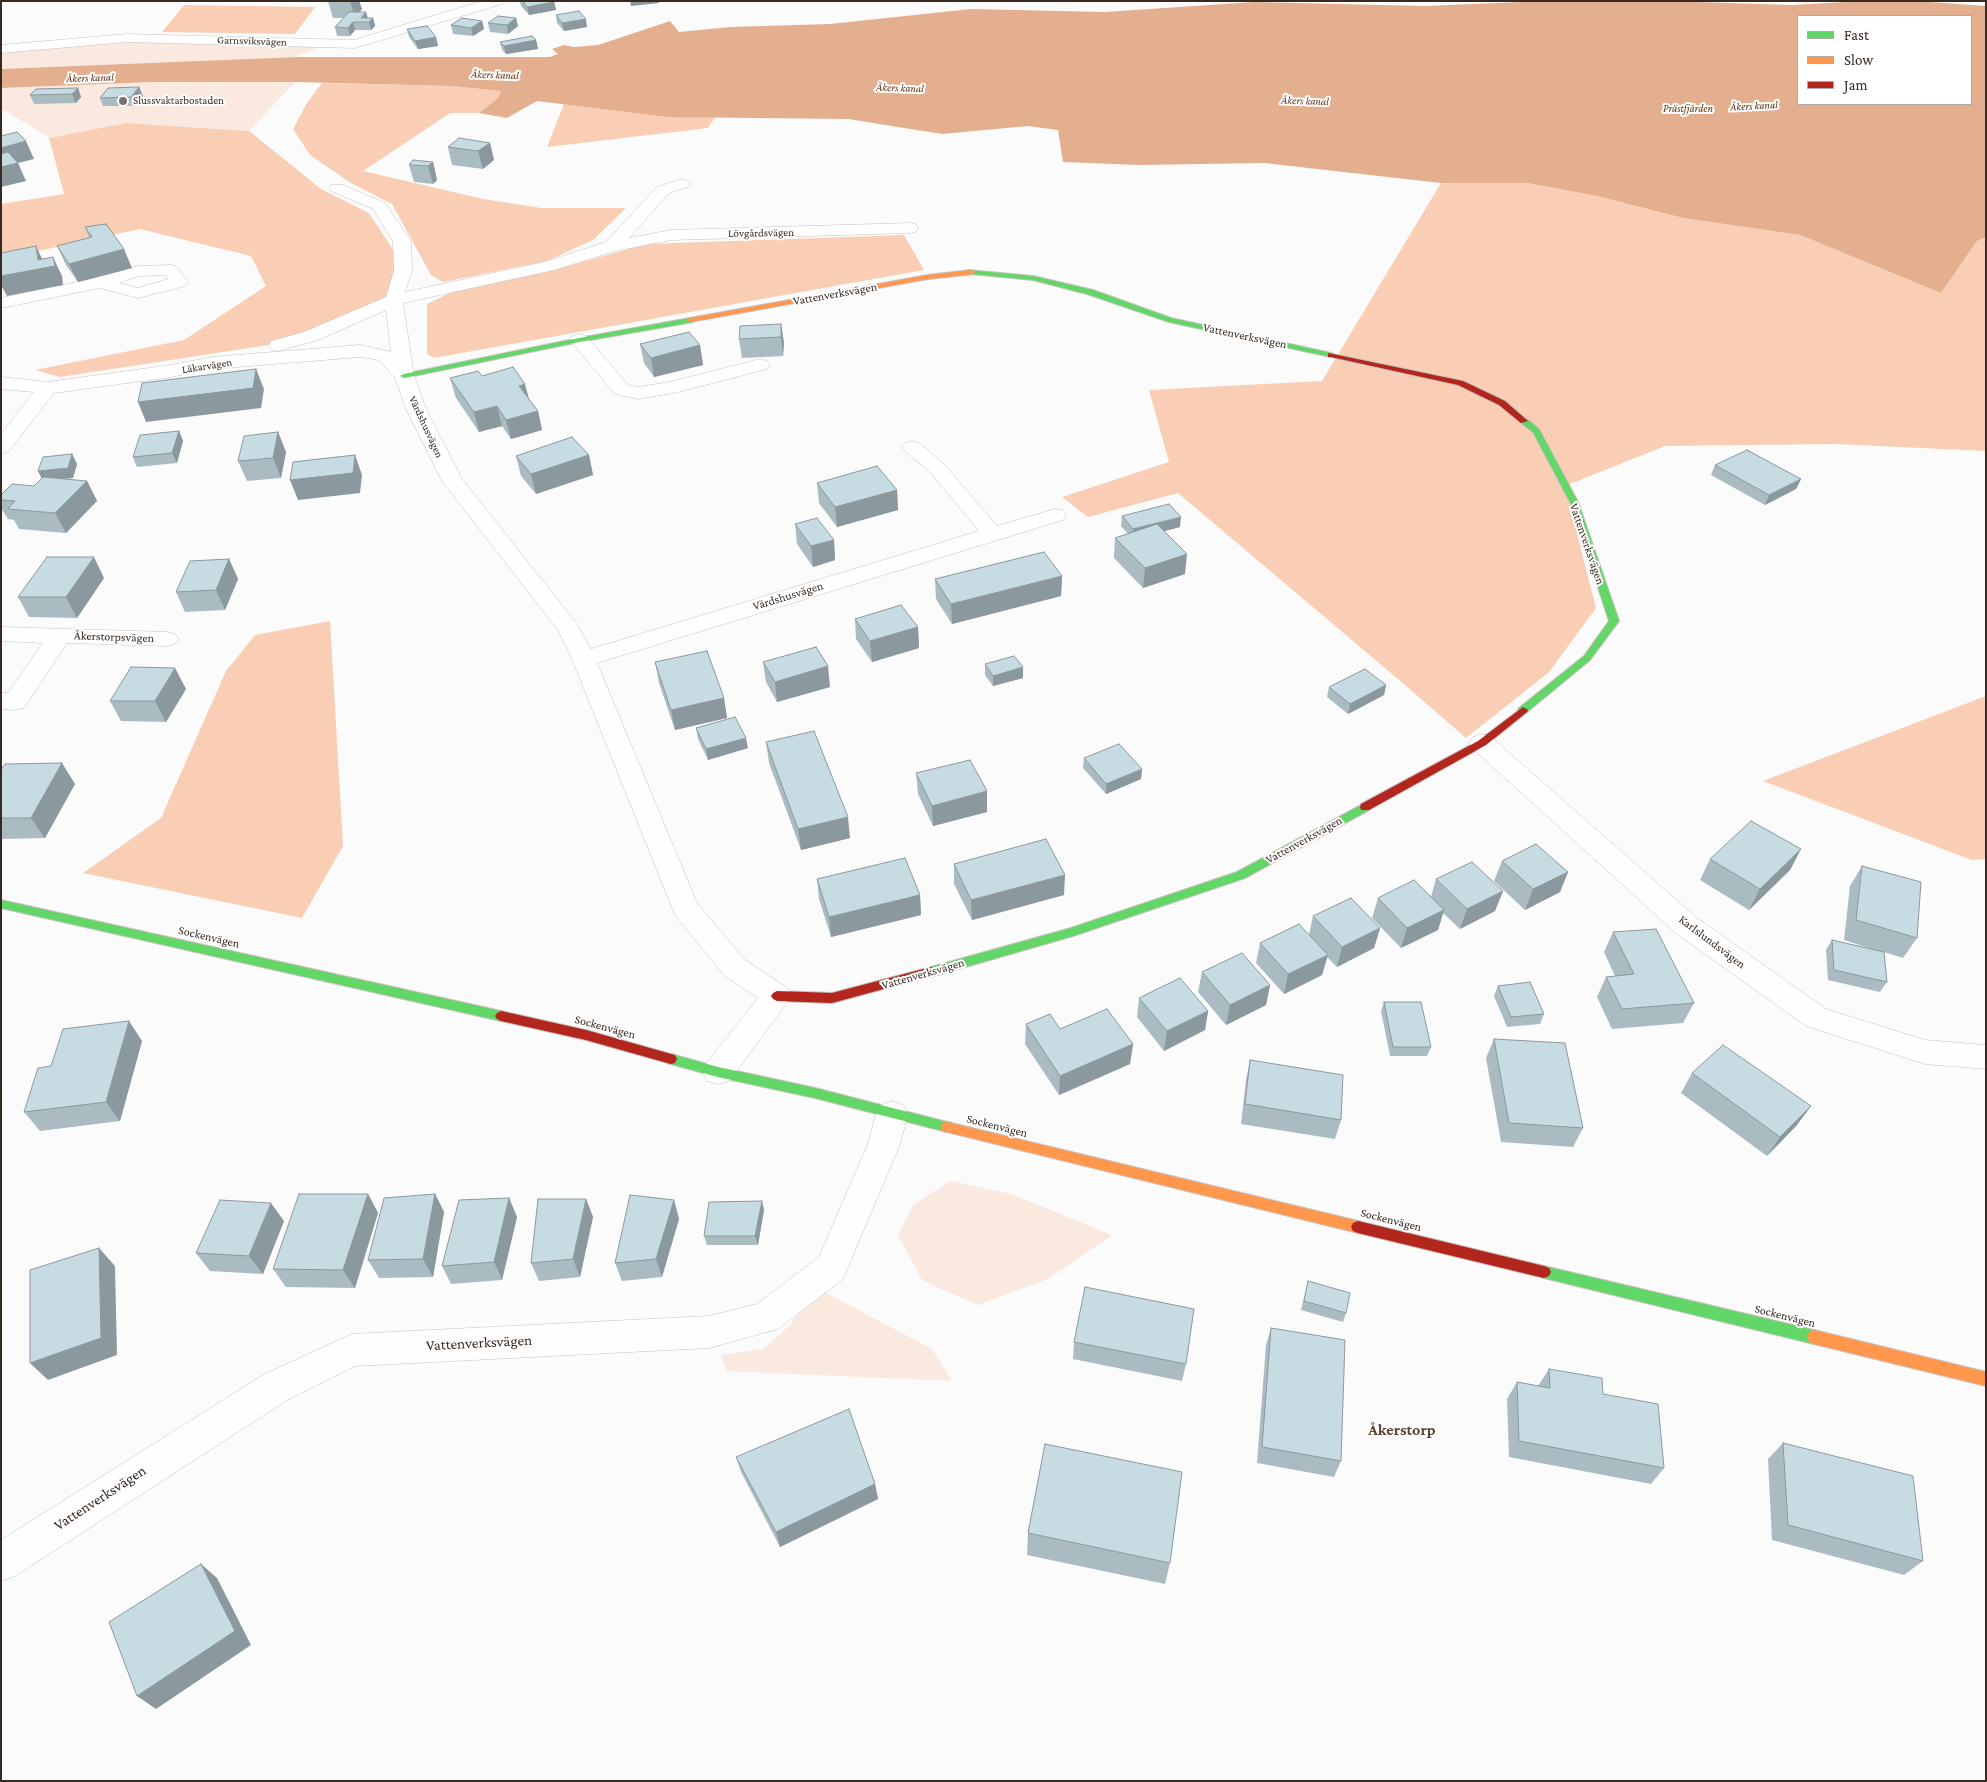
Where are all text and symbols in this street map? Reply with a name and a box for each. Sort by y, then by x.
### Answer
legend [1797,15,1972,105]
text: Fast [1844,27,1869,43]
street label: Garnsviksvägen [217,33,287,49]
text: Slow [1844,52,1873,68]
water label: Åkers kanal [471,68,519,82]
water label: Åkers kanal [66,71,114,85]
text: Jam [1844,77,1867,93]
water label: Åkers kanal [876,81,924,95]
place label: Slussvaktarbostaden [133,94,224,108]
water label: Åkers kanal [1281,94,1329,108]
marker: Slussvaktarbostaden [117,95,129,107]
water label: Åkers kanal [1730,98,1778,114]
water label: Prästfjärden [1663,102,1713,116]
street label: Lövgårdsvägen [728,226,794,240]
street label: Vattenverksvägen [792,280,878,308]
street label: Vattenverksvägen [1202,320,1288,352]
street label: Läkarvägen [181,356,233,376]
street label: Värdshusvägen [406,394,446,460]
street label: Vattenverksvägen [1566,501,1608,587]
street label: Värdshusvägen [751,578,825,614]
street label: Åkerstorpsvägen [74,628,154,646]
street label: Vattenverksvägen [1263,813,1345,867]
street label: Karlslundsvägen [1676,912,1748,972]
street label: Sockenvägen [177,923,241,951]
street label: Vattenverksvägen [880,955,966,993]
street label: Sockenvägen [573,1012,637,1042]
street label: Sockenvägen [965,1111,1029,1141]
street label: Sockenvägen [1359,1205,1423,1235]
street label: Sockenvägen [1753,1301,1817,1331]
street label: Vattenverksvägen [425,1331,533,1355]
district label: Åkerstorp [1368,1420,1436,1440]
street label: Vattenverksvägen [50,1461,150,1535]

